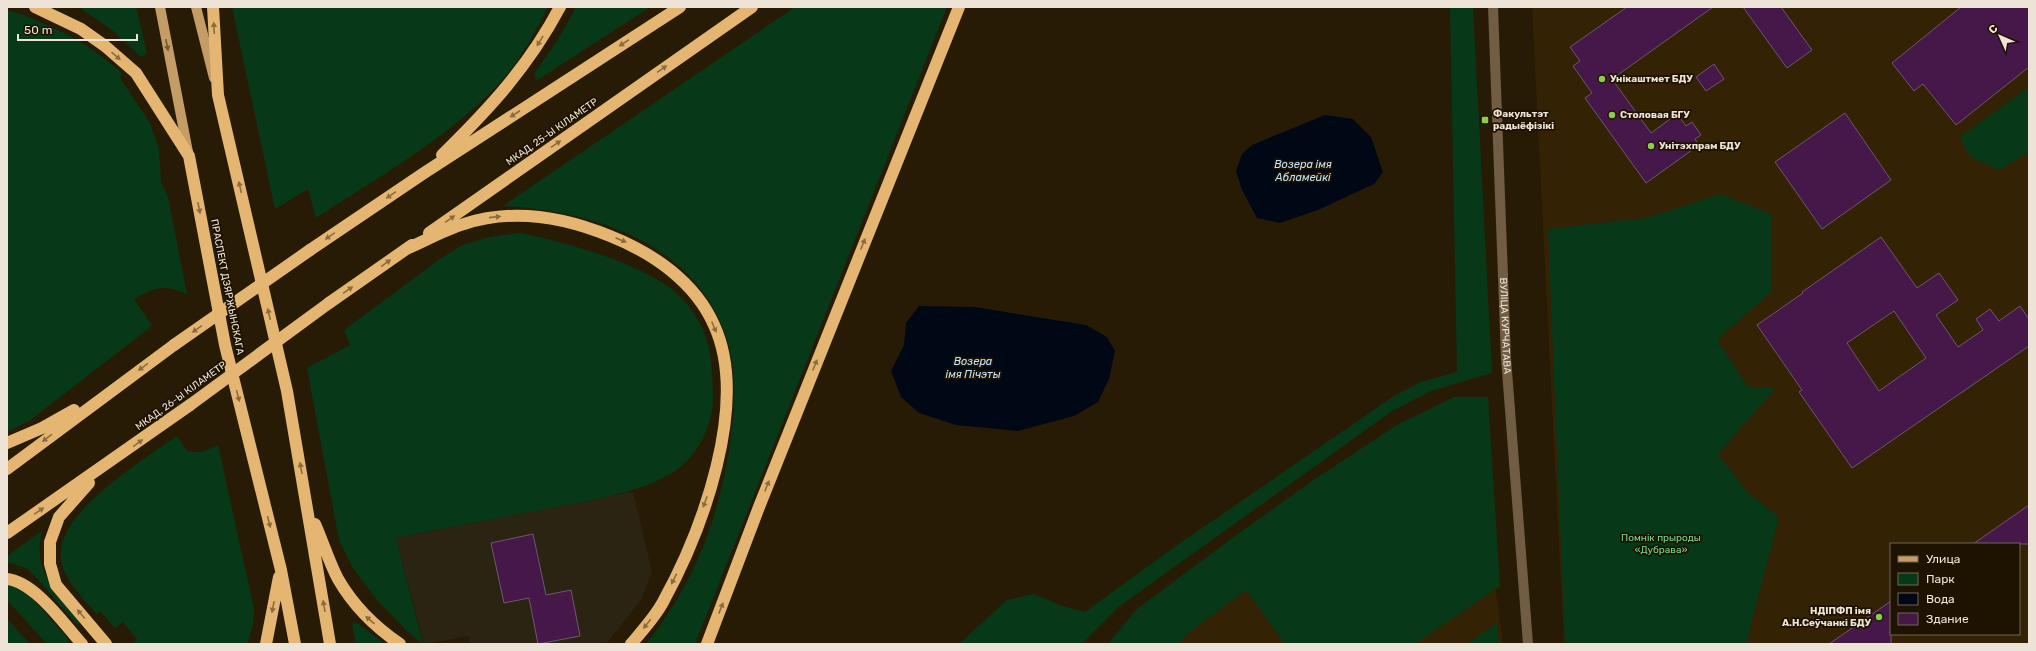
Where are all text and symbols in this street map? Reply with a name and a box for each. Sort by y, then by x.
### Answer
scale bar [18,16,137,42]
north arrow [1980,16,2020,56]
one-way arrow [211,22,218,34]
text: С [1986,22,2001,37]
text: 50 m [24,23,52,37]
one-way arrow [537,35,544,47]
one-way arrow [165,39,171,51]
one-way arrow [618,40,630,47]
one-way arrow [111,51,121,60]
one-way arrow [657,65,668,73]
place label: Унікаштмет БДУ [1610,73,1693,85]
marker: Унікаштмет БДУ [1597,74,1607,84]
street label: МКАД, 25-Ы КІЛАМЕТР [504,95,601,168]
place label: Факультэт радыёфізікі [1493,108,1554,132]
place label: Столовая БГУ [1620,109,1690,121]
one-way arrow [509,110,520,118]
marker: Столовая БГУ [1607,110,1617,120]
marker: Факультэт радыёфізікі [1480,115,1490,125]
one-way arrow [551,140,561,148]
place label: Унітэхпрам БДУ [1659,140,1741,152]
marker: Унітэхпрам БДУ [1646,141,1656,151]
water label: Возера імя Абламейкі [1274,158,1332,184]
one-way arrow [236,181,242,193]
one-way arrow [386,191,397,199]
one-way arrow [196,202,202,214]
one-way arrow [489,214,501,221]
one-way arrow [444,215,455,223]
street label: ПРАСПЕКТ ДЗЯРЖЫНСКАГА [208,218,246,356]
one-way arrow [325,232,335,240]
one-way arrow [616,238,628,244]
one-way arrow [860,239,866,250]
one-way arrow [381,259,392,267]
street label: ВУЛІЦА КУРЧАТАВА [1497,277,1513,375]
one-way arrow [343,286,353,294]
one-way arrow [266,307,272,320]
one-way arrow [711,321,717,333]
one-way arrow [192,325,203,333]
water label: Возера імя Пічэты [945,355,1001,381]
street label: МКАД, 26-Ы КІЛАМЕТР [133,359,229,433]
one-way arrow [813,359,819,371]
one-way arrow [138,363,149,371]
one-way arrow [235,390,241,402]
one-way arrow [42,434,53,442]
one-way arrow [132,439,143,447]
one-way arrow [298,462,304,474]
one-way arrow [765,480,771,492]
one-way arrow [702,496,708,508]
one-way arrow [34,507,44,515]
one-way arrow [266,516,272,528]
park label: Помнік прыроды «Дубрава» [1621,532,1701,556]
legend [1890,543,2020,635]
text: Улица [1926,552,1960,566]
text: Парк [1926,572,1955,586]
one-way arrow [671,574,677,585]
text: Вода [1926,592,1955,606]
one-way arrow [320,599,326,612]
one-way arrow [270,601,276,613]
one-way arrow [718,601,724,613]
place label: НДІПФП імя А.Н.Сеўчанкі БДУ [1782,605,1871,629]
one-way arrow [76,609,85,620]
marker: НДІПФП імя А.Н.Сеўчанкі БДУ [1874,612,1884,622]
text: Здание [1926,612,1969,626]
one-way arrow [365,615,375,624]
one-way arrow [643,619,651,629]

